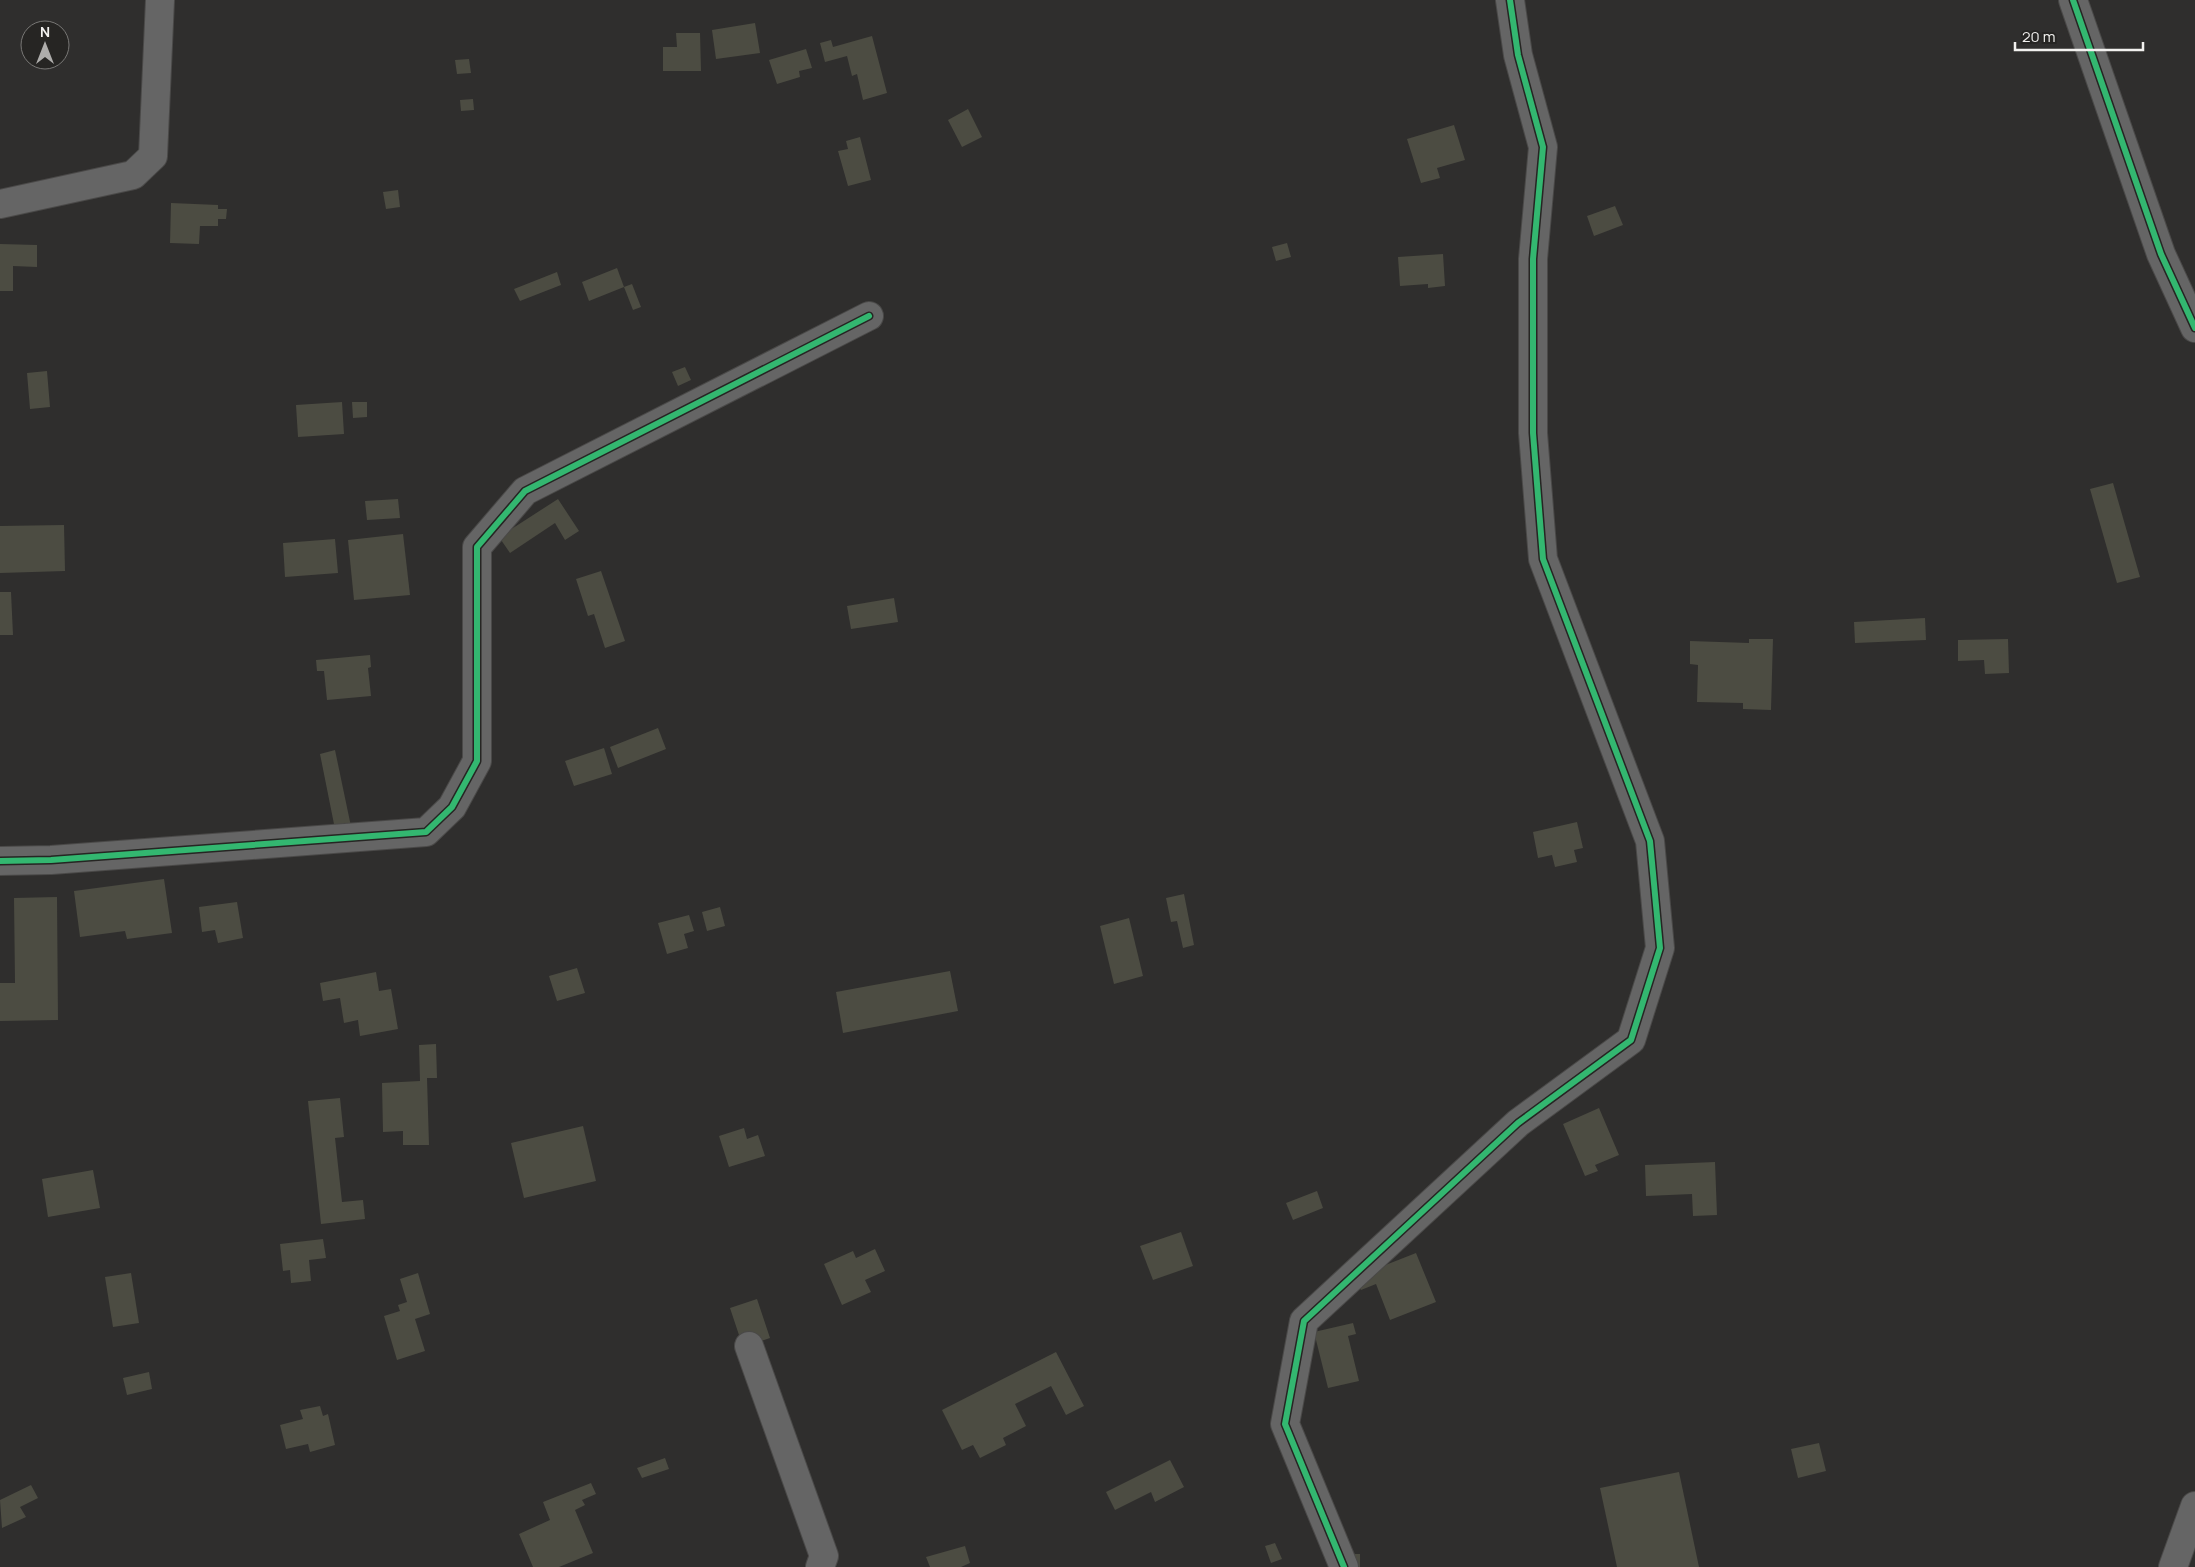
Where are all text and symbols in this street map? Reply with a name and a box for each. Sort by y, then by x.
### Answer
north arrow [20,20,70,70]
scale bar [2015,20,2142,52]
text: N [40,22,50,41]
text: 20 m [2022,26,2055,47]

